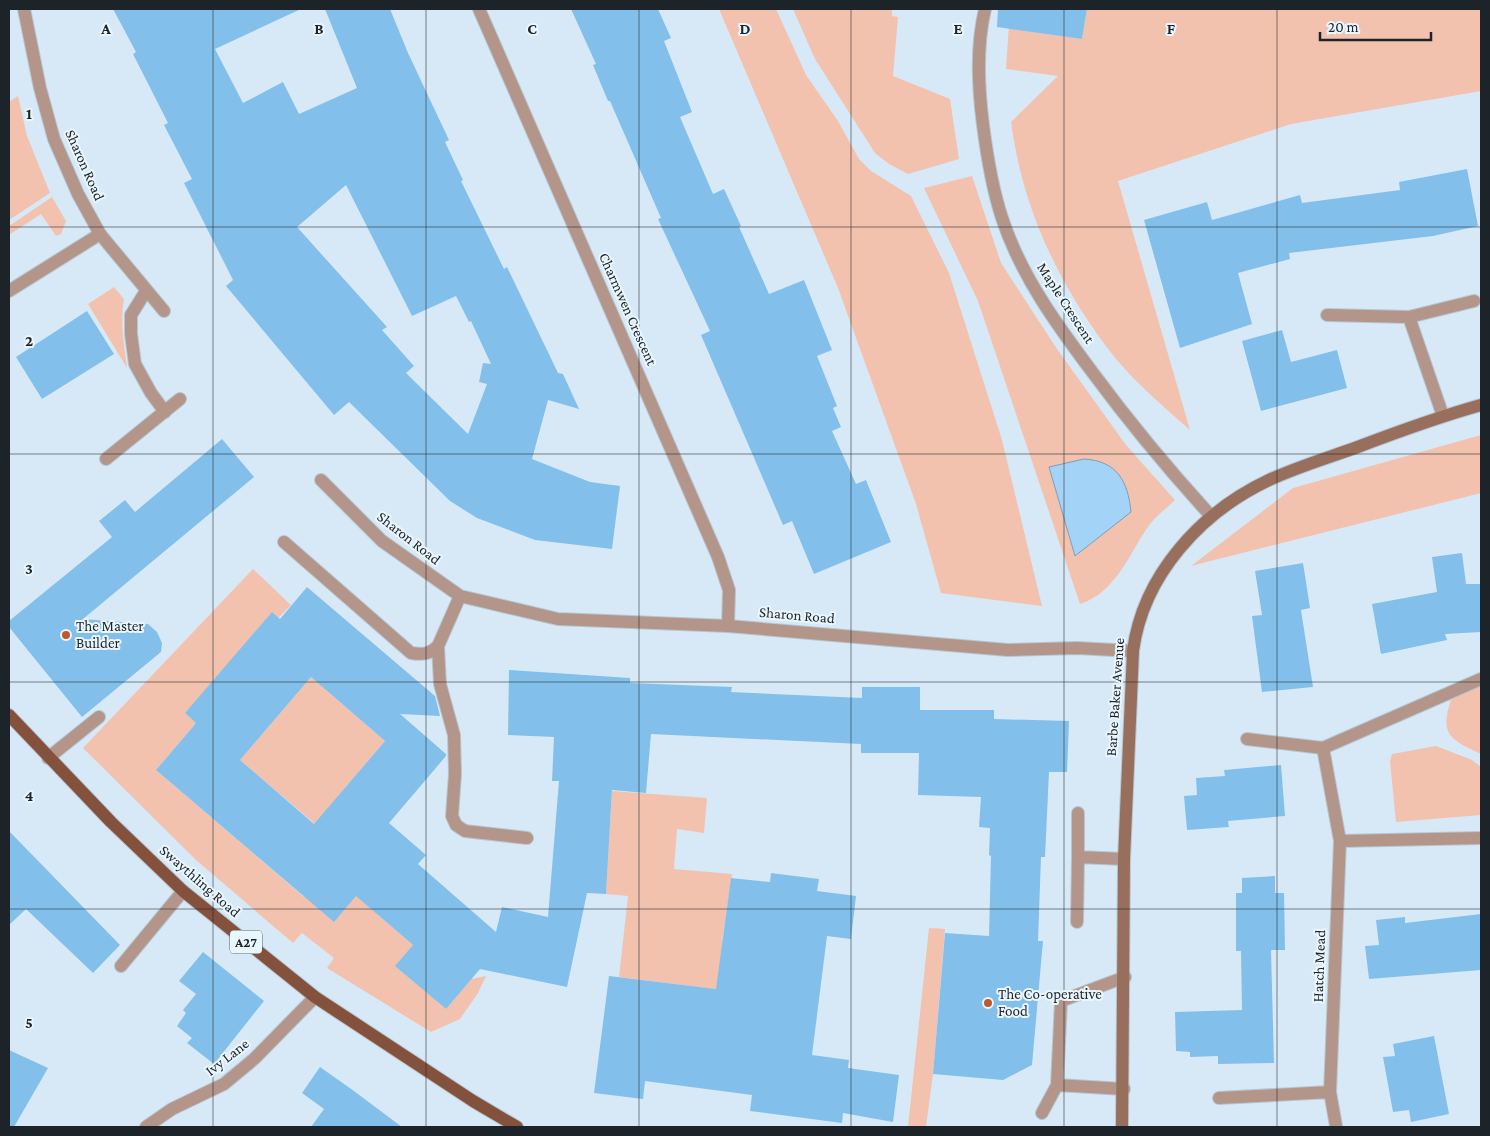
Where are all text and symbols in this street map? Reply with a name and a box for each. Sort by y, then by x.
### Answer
scale bar [1320,10,1431,42]
text: 20 m [1328,19,1359,35]
text: A [100,20,111,37]
text: B [314,20,324,37]
text: C [527,20,537,37]
text: D [739,20,751,37]
text: E [953,20,963,37]
text: F [1167,20,1176,37]
text: 1 [26,105,32,122]
street label: Sharon Road [62,127,108,203]
street label: Charmwen Crescent [596,250,660,369]
street label: Maple Crescent [1033,260,1099,348]
text: 2 [25,332,33,349]
street label: Sharon Road [374,508,444,568]
text: 3 [25,560,33,577]
street label: Sharon Road [759,604,836,626]
place label: The Master Builder [76,618,144,651]
marker: The Master Builder [60,629,72,641]
street label: Barbe Baker Avenue [1103,637,1127,757]
text: 4 [25,787,34,804]
street label: Swaythling Road [156,842,243,921]
street label: Hatch Mead [1310,929,1328,1003]
road number: A27 [230,930,262,954]
place label: The Co-operative Food [998,986,1102,1019]
marker: The Co-operative Food [982,997,994,1009]
text: 5 [25,1014,33,1031]
street label: Ivy Lane [202,1035,253,1080]

